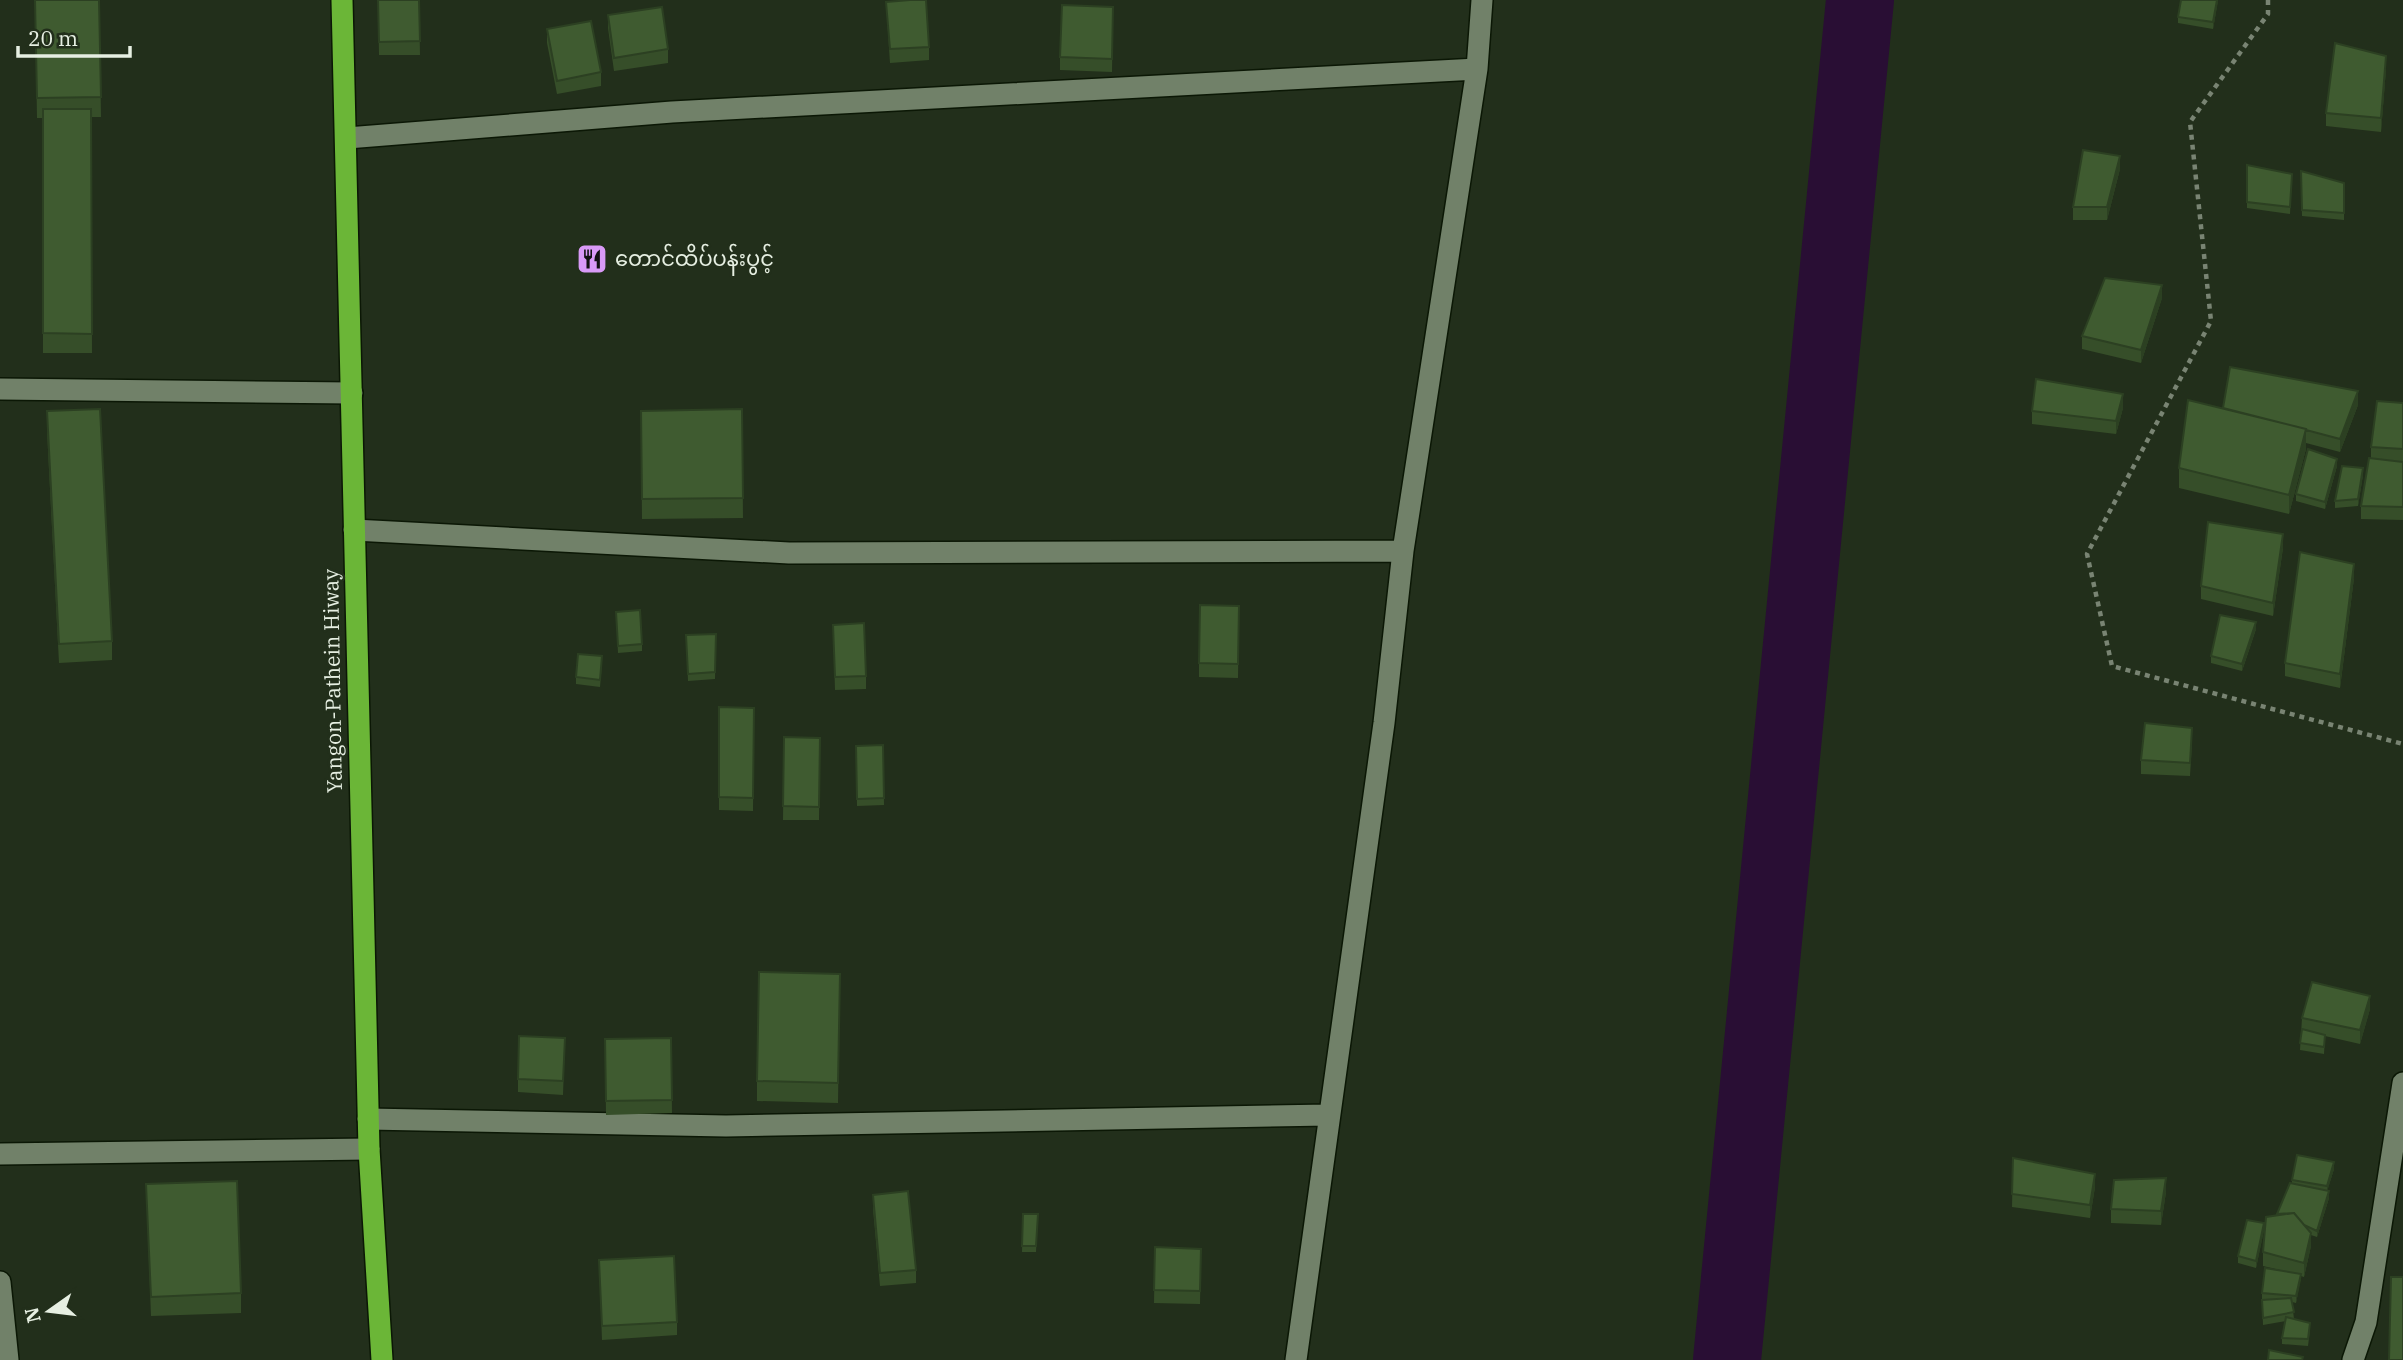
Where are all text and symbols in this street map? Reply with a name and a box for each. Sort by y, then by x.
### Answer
scale bar [18,14,130,58]
text: 20 m [28,24,78,52]
restaurant icon: တောင်ထိပ်ပန်းပွင့် [575,242,609,276]
place label: တောင်ထိပ်ပန်းပွင့် [615,243,774,276]
street label: Yangon-Pathein Hiway [316,568,348,793]
north arrow [14,1276,84,1346]
text: N [19,1305,46,1325]

